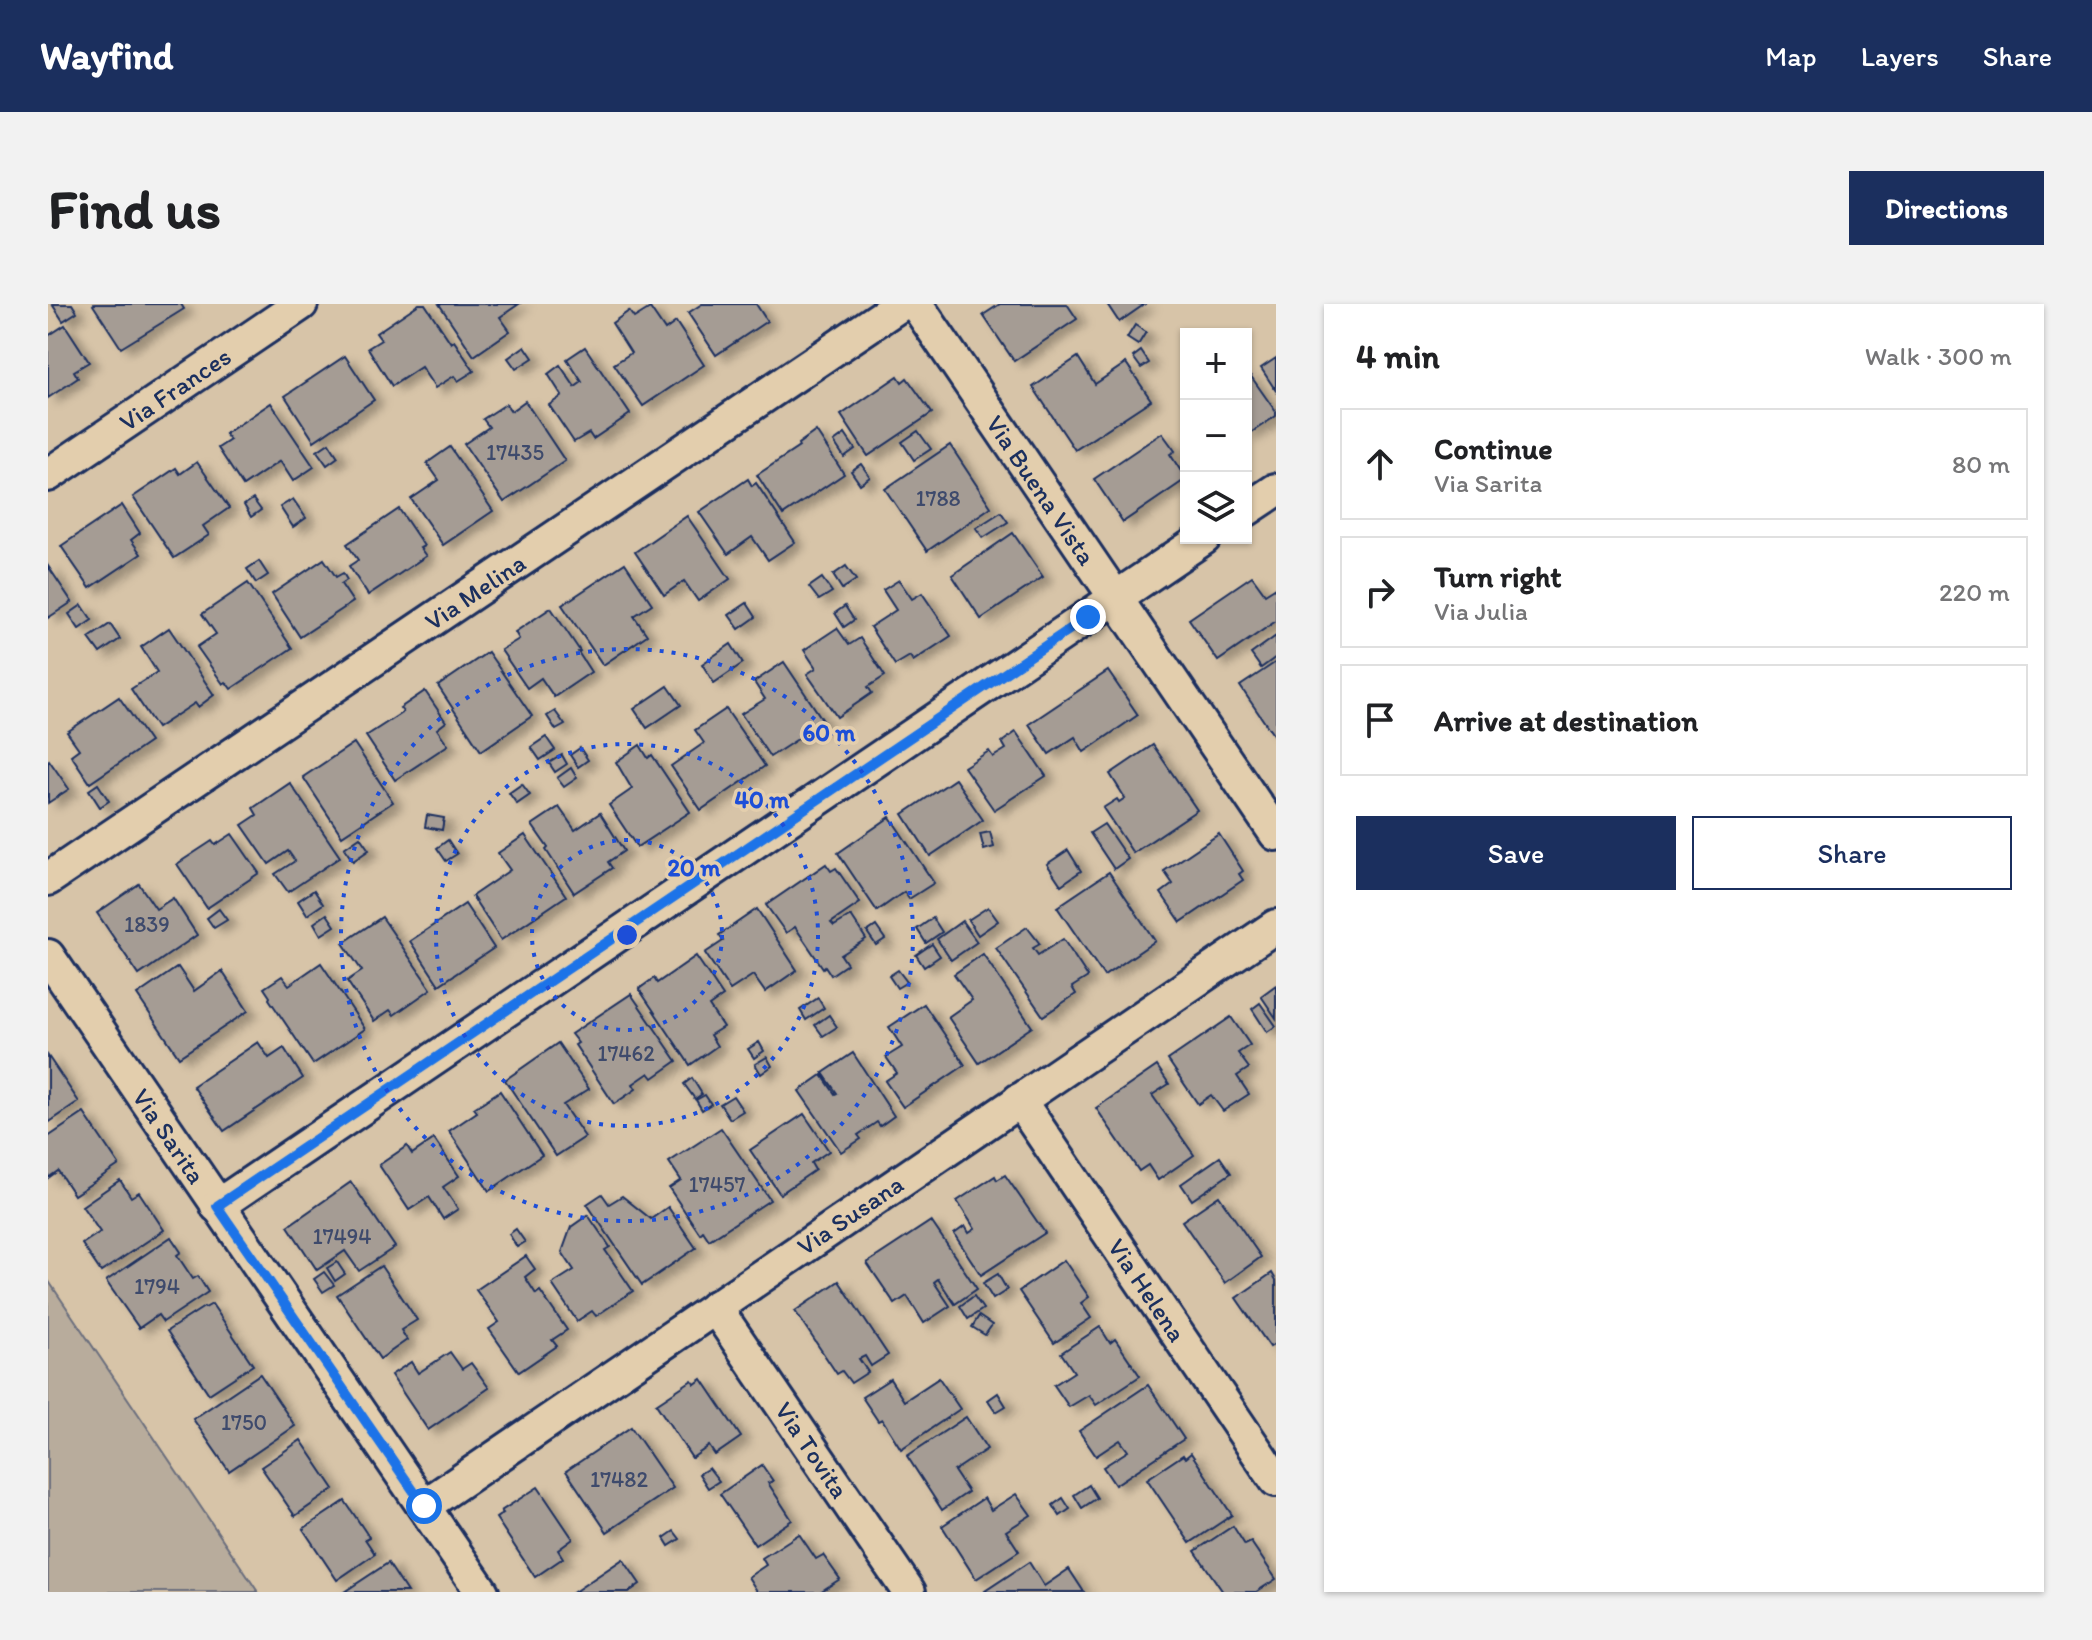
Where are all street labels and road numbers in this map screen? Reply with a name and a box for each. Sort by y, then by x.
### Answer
street label: Via Frances [113,340,237,438]
street label: Via Buena Vista [979,409,1103,571]
street label: Via Melina [418,547,532,637]
street label: Via Sarita [125,1082,213,1190]
street label: Via Susana [791,1168,909,1262]
street label: Via Helena [1101,1232,1193,1348]
street label: Via Tovita [768,1396,856,1505]

